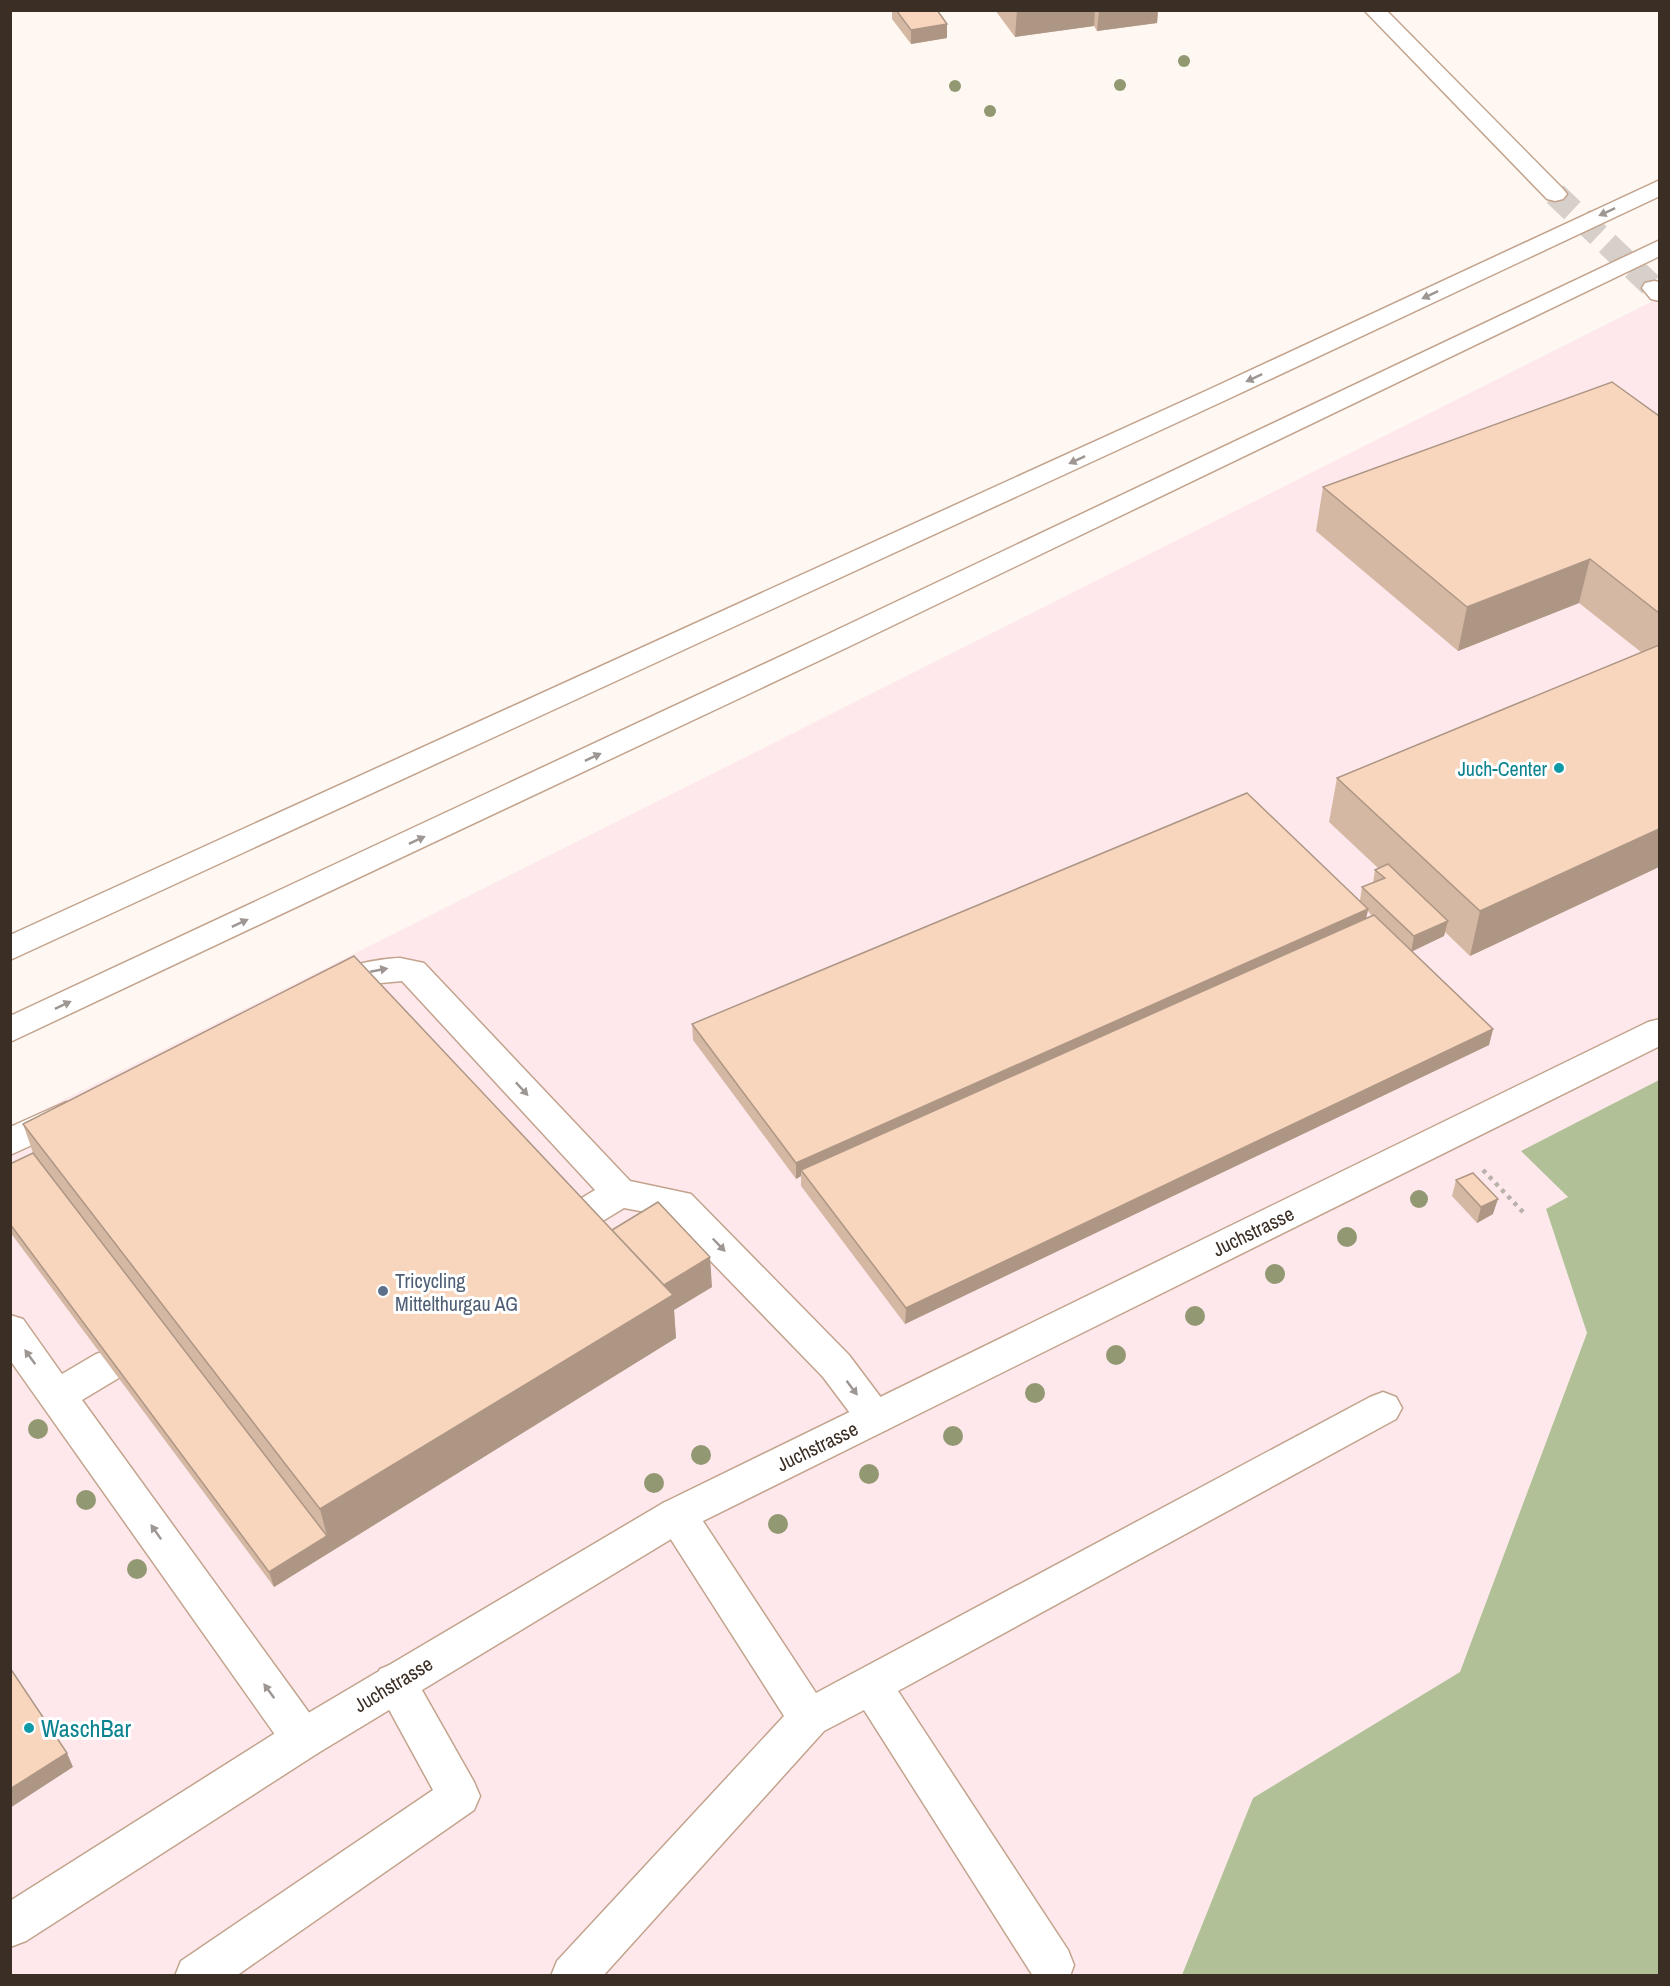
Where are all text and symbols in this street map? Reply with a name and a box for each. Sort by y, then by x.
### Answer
one-way arrow [1598,207,1615,216]
one-way arrow [1422,290,1439,299]
one-way arrow [1244,373,1262,383]
one-way arrow [1068,455,1086,465]
one-way arrow [585,752,602,761]
place label: Juch-Center [1458,755,1548,782]
marker: Juch-Center [1552,761,1566,775]
one-way arrow [408,835,425,844]
one-way arrow [231,918,248,927]
one-way arrow [370,965,389,974]
one-way arrow [55,1001,72,1010]
one-way arrow [515,1082,529,1097]
street label: Juchstrasse [1208,1200,1298,1262]
one-way arrow [712,1238,726,1252]
place label: Tricycling Mittelthurgau AG [395,1267,518,1317]
marker: Tricycling Mittelthurgau AG [376,1284,390,1298]
one-way arrow [24,1349,36,1365]
one-way arrow [846,1379,858,1395]
street label: Juchstrasse [772,1415,862,1477]
one-way arrow [150,1525,162,1541]
street label: Juchstrasse [349,1650,437,1718]
one-way arrow [264,1683,275,1699]
place label: WaschBar [41,1712,131,1744]
marker: WaschBar [22,1721,36,1735]

